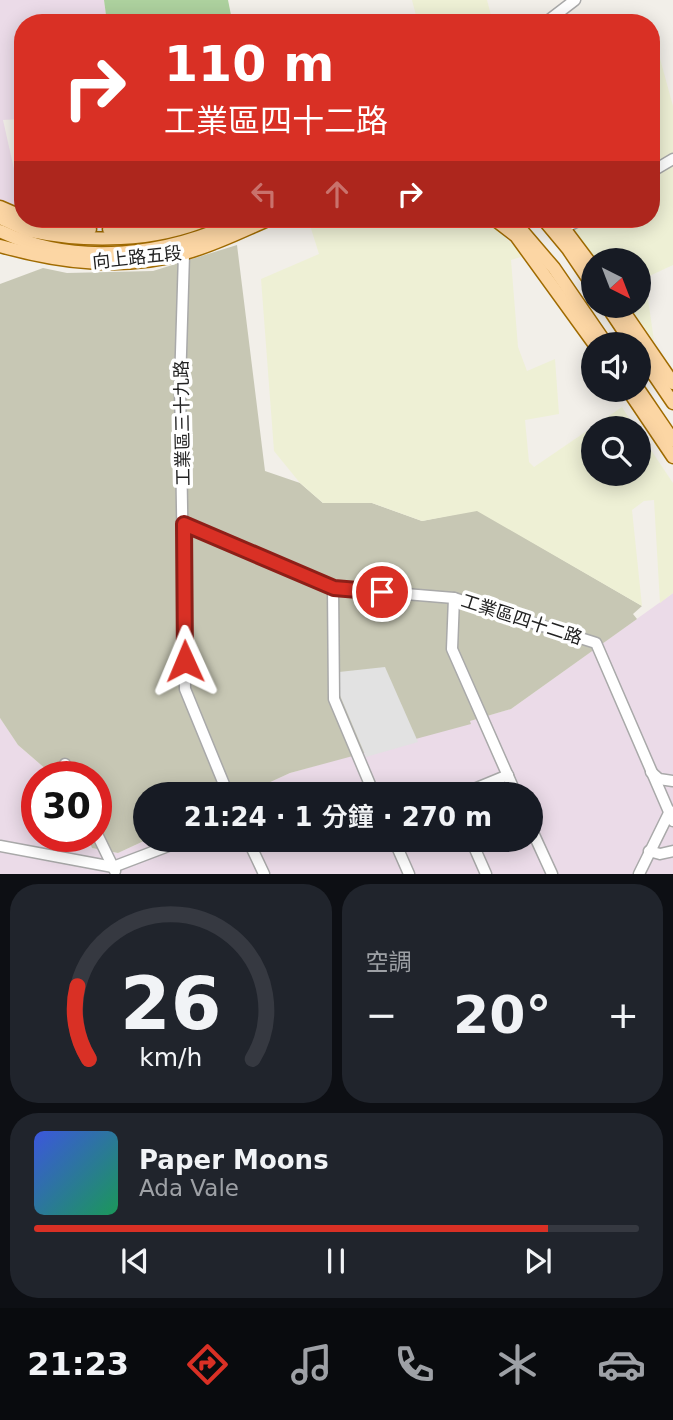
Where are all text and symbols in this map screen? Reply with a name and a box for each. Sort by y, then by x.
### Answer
text: 110 m [164,36,334,93]
icon: right [49,42,140,133]
text: 工業區四十二路 [164,102,388,140]
icon: left [245,175,283,213]
icon: ahead [318,175,356,213]
icon: right [391,175,429,213]
street label: 向上路五段 [91,242,183,272]
north arrow [581,248,651,318]
map controls [581,248,651,486]
button: sound [581,332,651,402]
street label: 工業區三十九路 [170,360,194,486]
button: search [581,416,651,486]
pin [352,562,412,622]
icon: arrive [363,573,401,611]
street label: 工業區四十二路 [459,590,585,648]
position arrow [148,624,222,698]
speed limit sign: 30 [21,761,112,852]
text: 21:24 · 1 分鐘 · 270 m [184,802,492,832]
text: 空調 [366,949,412,975]
text: 26 [120,962,221,1047]
text: 20° [453,985,551,1045]
text: − [366,993,397,1037]
text: + [607,993,639,1037]
text: km/h [139,1043,202,1072]
text: Paper Moons [139,1145,329,1175]
text: Ada Vale [139,1175,239,1201]
icon: previous [116,1242,154,1280]
icon: pause [317,1242,355,1280]
icon: next [519,1242,557,1280]
icon: directions [183,1340,232,1389]
icon: music [287,1340,336,1389]
icon: phone [390,1340,439,1389]
icon: climate [493,1340,542,1389]
icon: car [597,1340,646,1389]
text: 21:23 [27,1345,129,1383]

